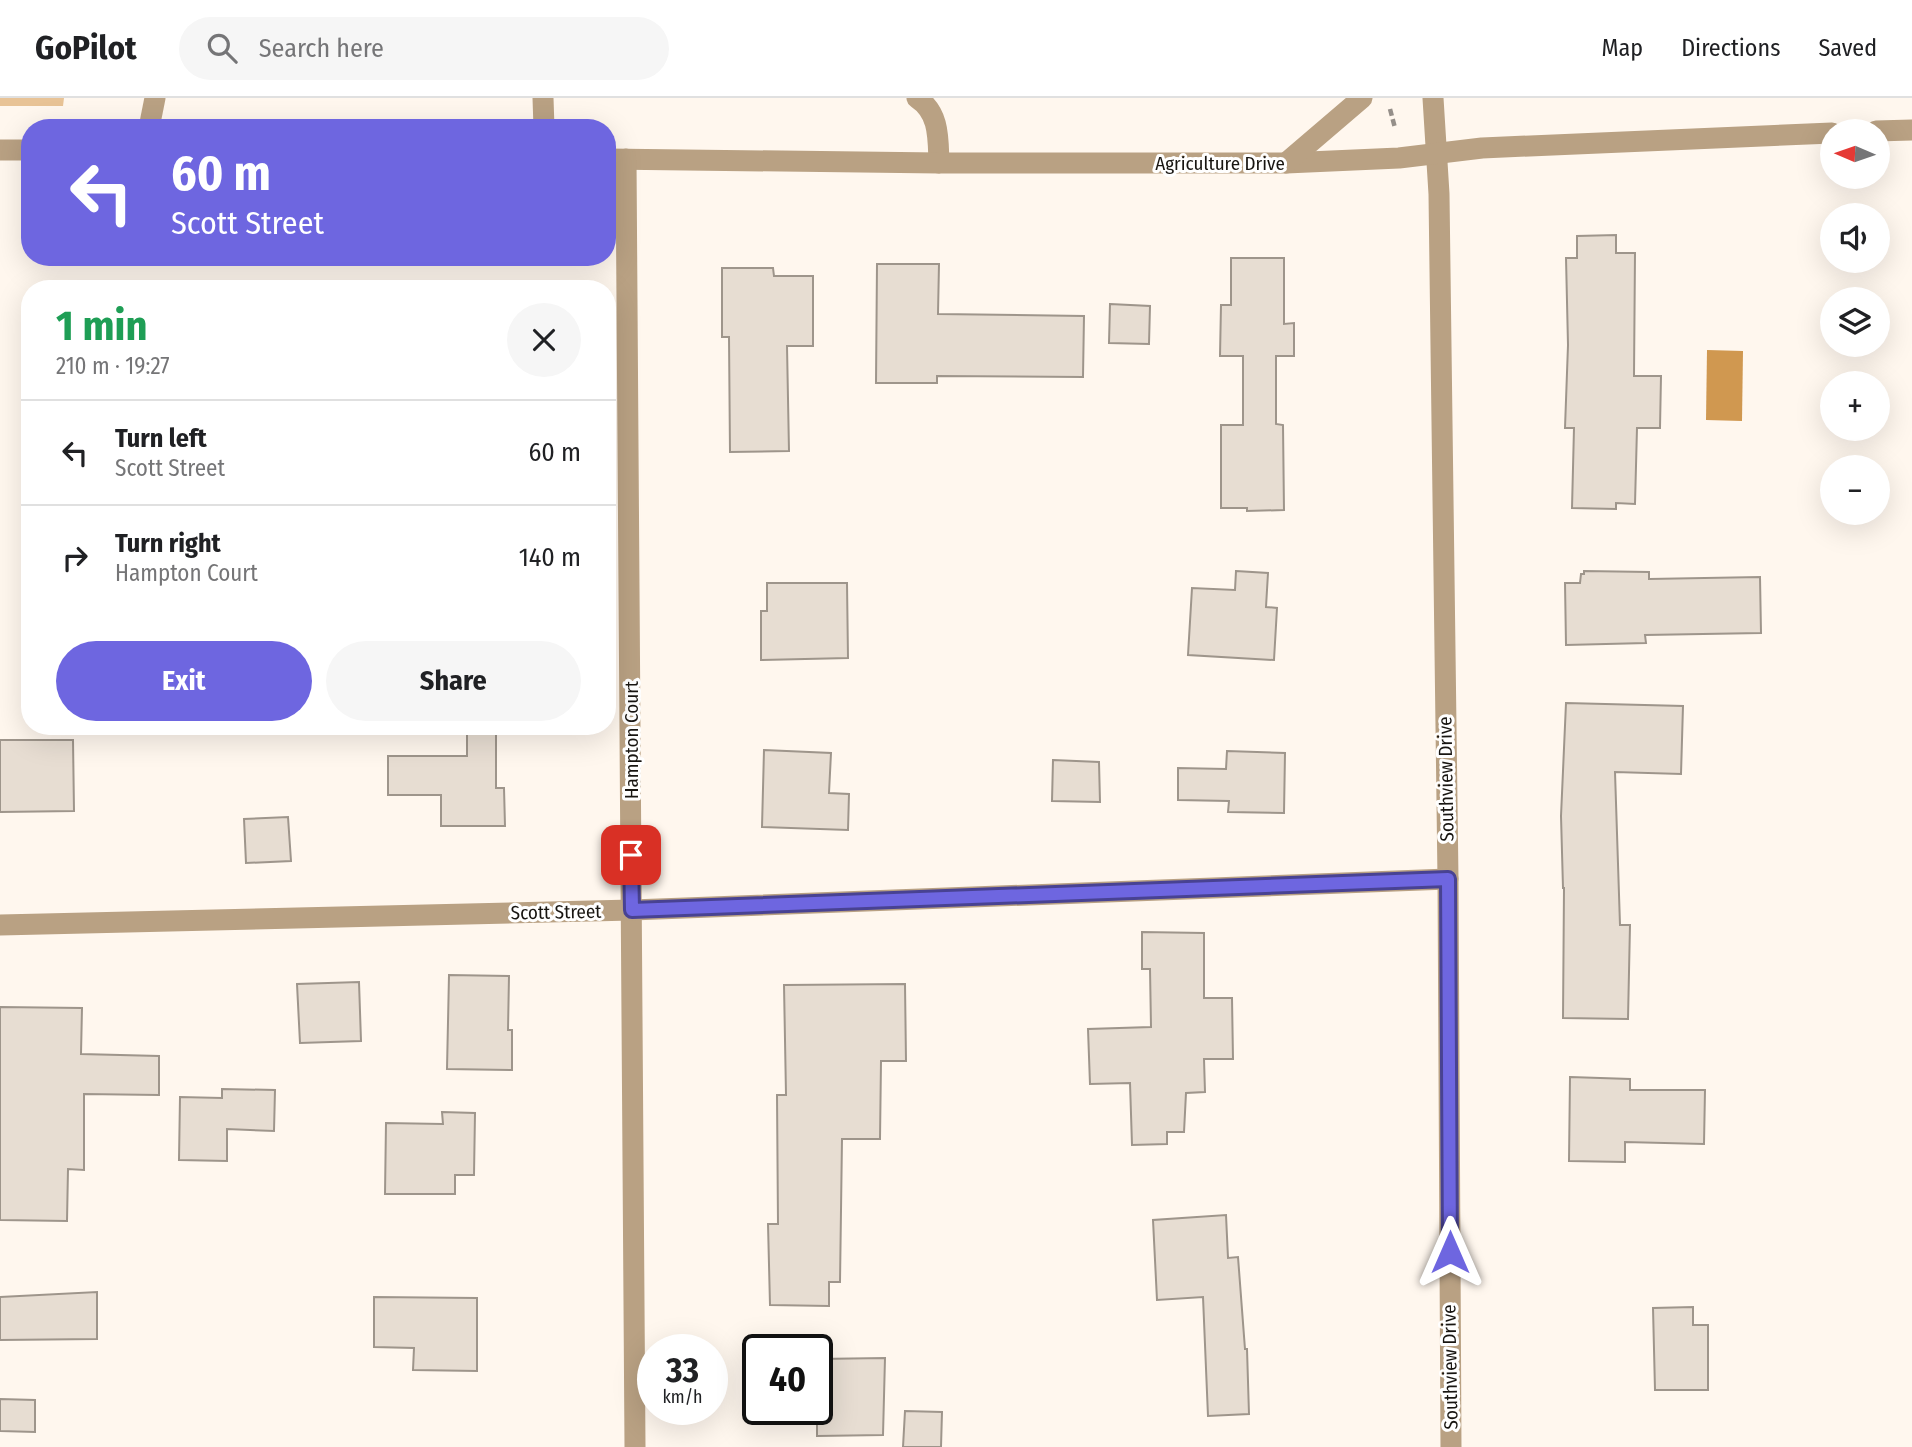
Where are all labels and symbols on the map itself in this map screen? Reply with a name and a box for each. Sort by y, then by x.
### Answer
north arrow [1820,119,1890,189]
street label: Agriculture Drive [1155,152,1285,175]
street label: Hampton Court [620,680,643,799]
street label: Southview Drive [1433,716,1459,842]
pin [601,825,661,885]
street label: Scott Street [510,900,602,924]
position arrow [1413,1215,1487,1289]
street label: Southview Drive [1437,1304,1463,1430]
speed limit sign: 40 [742,1334,833,1425]

